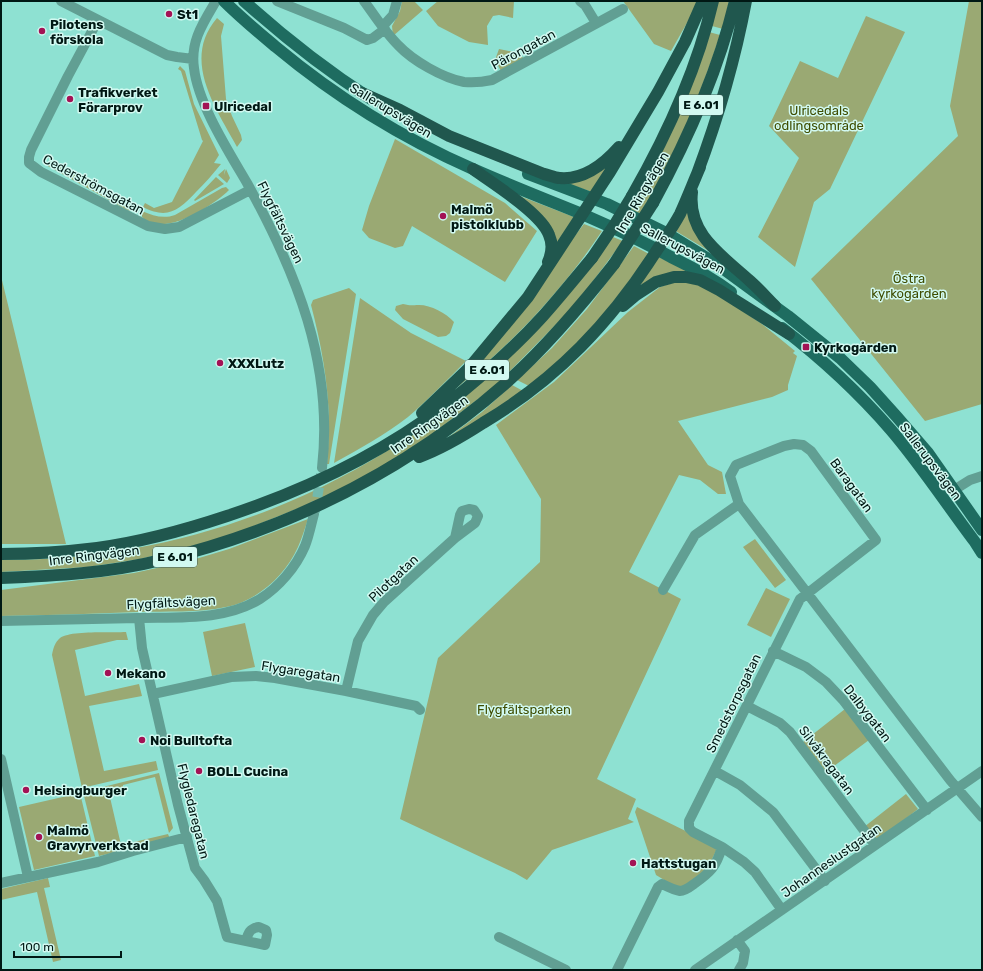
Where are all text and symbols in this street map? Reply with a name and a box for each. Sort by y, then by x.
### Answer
place label: St1 [177,7,198,22]
marker: St1 [164,9,174,19]
place label: Pilotens förskola [50,17,103,47]
marker: Pilotens förskola [37,26,47,36]
street label: Pärongatan [489,26,558,74]
street label: Sallerupsvägen [347,80,434,142]
place label: Trafikverket Förarprov [78,85,158,115]
marker: Trafikverket Förarprov [65,94,75,104]
road number: E 6.01 [679,95,723,115]
place label: Ulricedal [214,99,272,114]
marker: Ulricedal [201,101,211,111]
park label: Ulricedals odlingsområde [774,103,864,134]
street label: Inre Ringvägen [613,149,673,236]
street label: Cederströmsgatan [40,151,147,218]
street label: Flygfältsvägen [253,179,307,266]
place label: Malmö pistolklubb [451,202,524,232]
marker: Malmö pistolklubb [438,211,448,221]
street label: Sallerupsvägen [638,220,727,278]
park label: Östra kyrkogården [871,271,947,302]
place label: Kyrkogården [814,340,897,355]
marker: Kyrkogården [801,342,811,352]
place label: XXXLutz [228,356,284,371]
marker: XXXLutz [215,358,225,368]
road number: E 6.01 [465,360,509,380]
street label: Inre Ringvägen [388,392,471,457]
street label: Sallerupsvägen [896,420,965,503]
street label: Baragatan [826,455,876,516]
street label: Inre Ringvägen [48,543,140,569]
road number: E 6.01 [153,547,197,567]
street label: Pilotgatan [365,552,422,606]
street label: Flygfältsvägen [126,593,216,613]
street label: Smedstorpsgatan [703,651,765,756]
street label: Flygaregatan [260,658,341,686]
place label: Mekano [116,666,166,681]
marker: Mekano [103,668,113,678]
street label: Dalbygatan [840,682,895,746]
park label: Flygfältsparken [477,702,571,718]
street label: Silvåkragatan [795,723,857,798]
place label: Noi Bulltofta [150,733,232,748]
marker: Noi Bulltofta [137,735,147,745]
street label: Flygledaregatan [173,762,213,861]
place label: BOLL Cucina [207,764,288,779]
marker: BOLL Cucina [194,766,204,776]
place label: Helsingburger [34,783,127,798]
marker: Helsingburger [21,785,31,795]
street label: Johanneslustgatan [779,820,885,901]
place label: Malmö Gravyrverkstad [47,823,149,853]
marker: Malmö Gravyrverkstad [34,832,44,842]
place label: Hattstugan [641,856,716,871]
marker: Hattstugan [628,858,638,868]
scale bar [14,933,121,959]
text: 100 m [20,940,54,954]

